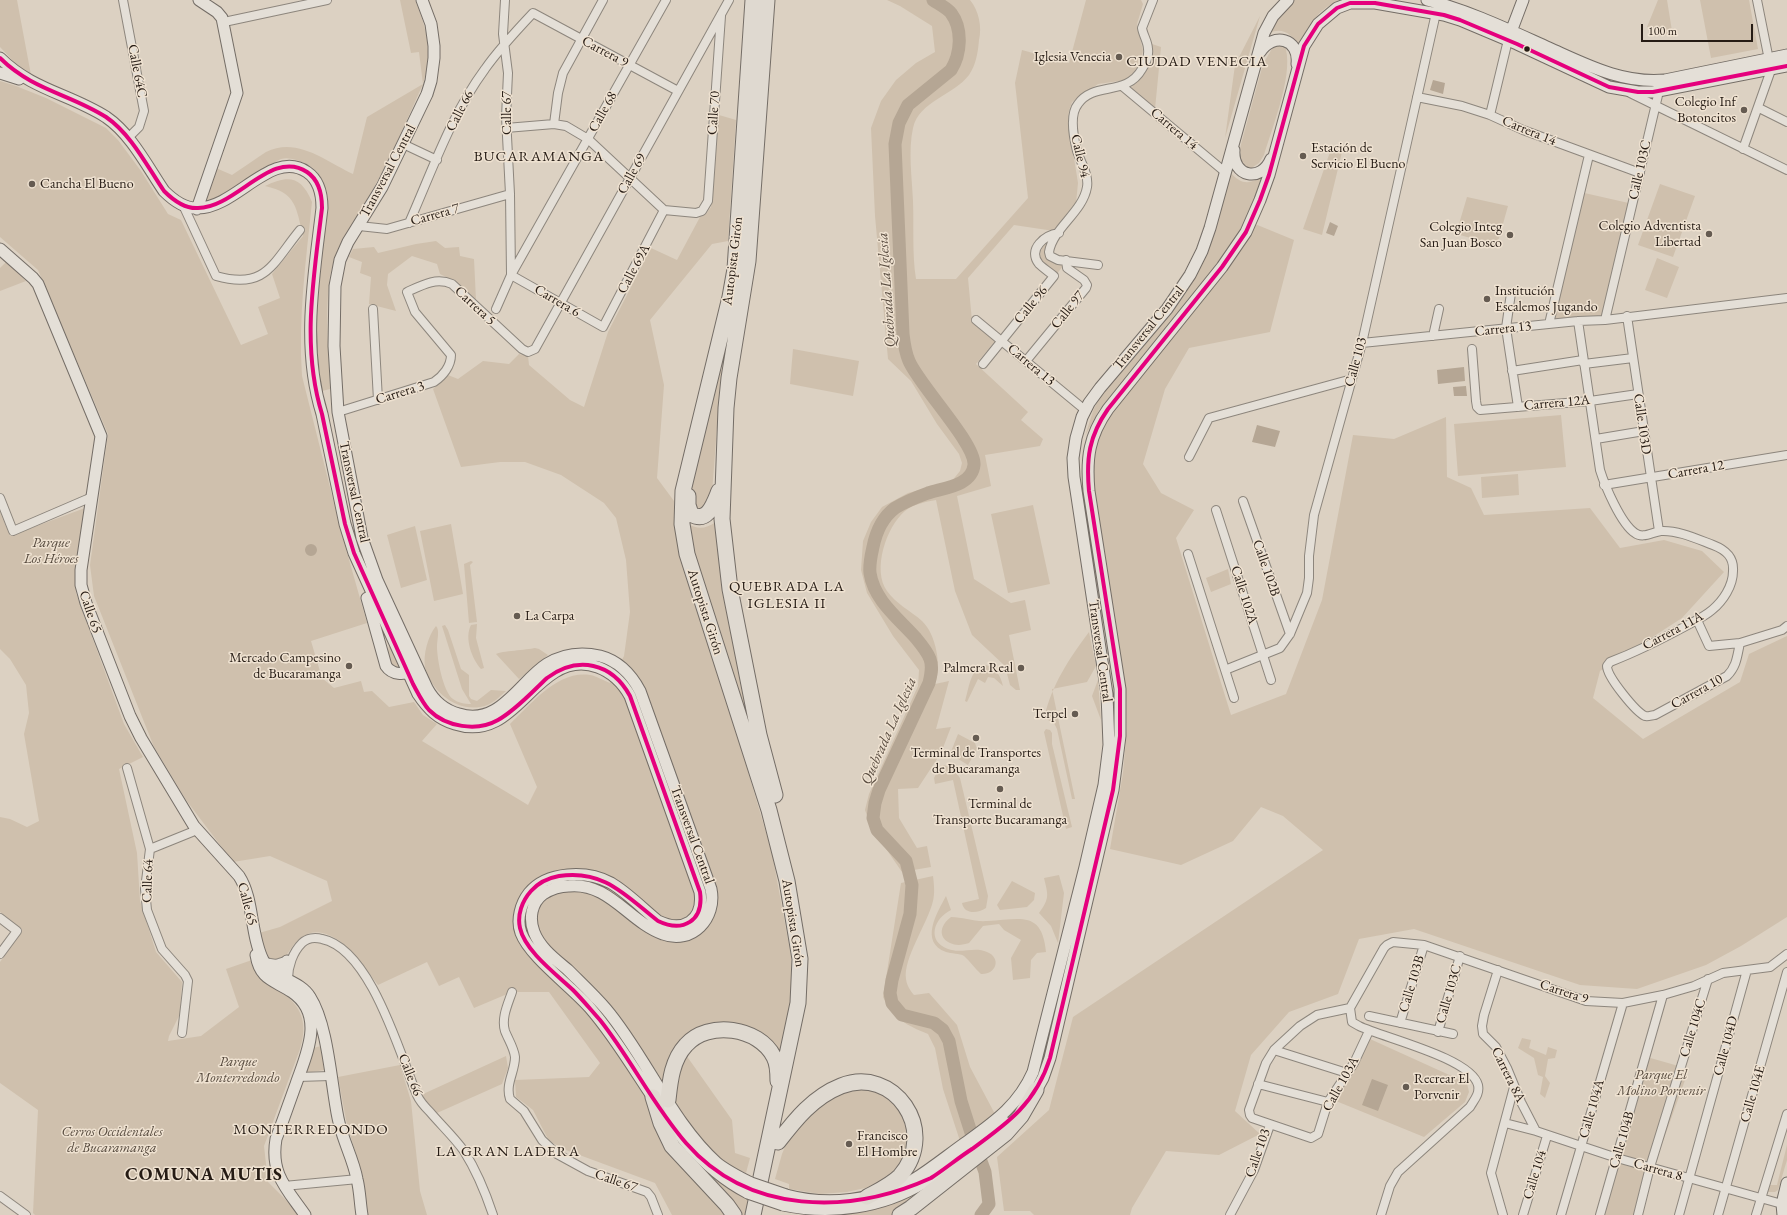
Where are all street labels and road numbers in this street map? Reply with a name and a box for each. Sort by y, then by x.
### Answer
street label: Carrera 9 [579,33,631,71]
street label: Calle 64C [124,43,150,99]
street label: Calle 66 [443,88,477,134]
street label: Calle 68 [585,89,621,135]
street label: Calle 70 [704,90,724,136]
street label: Calle 67 [499,91,515,135]
street label: Carrera 14 [1147,104,1201,154]
street label: Carrera 14 [1500,113,1558,149]
street label: Transversal Central [356,122,420,220]
street label: Calle 94 [1067,133,1093,179]
street label: Calle 103C [1625,139,1655,201]
street label: Calle 69 [614,151,650,197]
street label: Carrera 7 [409,200,461,230]
street label: Autopista Girón [719,216,747,306]
street label: Calle 69A [614,241,654,297]
street label: Carrera 6 [531,281,583,321]
street label: Carrera 5 [451,283,499,329]
street label: Calle 96 [1011,283,1051,327]
street label: Transversal Central [1110,283,1188,373]
street label: Calle 97 [1048,288,1088,332]
street label: Carrera 13 [1474,318,1532,340]
street label: Calle 103 [1341,335,1371,389]
street label: Carrera 13 [1004,340,1058,390]
street label: Carrera 3 [374,378,426,408]
street label: Carrera 12A [1523,392,1591,414]
street label: Calle 103D [1629,393,1655,455]
street label: Transversal Central [335,440,373,544]
street label: Carrera 12 [1667,457,1725,483]
street label: Calle 102B [1248,537,1284,599]
street label: Calle 102A [1227,564,1261,626]
street label: Autopista Girón [683,567,727,657]
street label: Calle 65 [75,588,105,636]
street label: Transversal Central [1085,599,1115,703]
street label: Carrera 11A [1640,608,1706,654]
street label: Carrera 10 [1668,671,1726,713]
street label: Transversal Central [666,784,718,886]
street label: Calle 64 [139,859,157,903]
street label: Autopista Girón [778,878,808,968]
street label: Calle 65 [233,881,261,927]
street label: Calle 103B [1395,953,1429,1015]
street label: Calle 103C [1433,963,1465,1025]
street label: Carrera 9 [1538,976,1590,1008]
street label: Calle 104C [1676,997,1710,1059]
street label: Calle 104D [1710,1014,1742,1078]
street label: Carrera 8A [1487,1044,1529,1106]
street label: Calle 66 [394,1051,426,1099]
street label: Calle 103A [1319,1054,1363,1114]
street label: Calle 104E [1737,1064,1769,1124]
street label: Calle 104A [1576,1078,1608,1140]
street label: Calle 104B [1606,1109,1638,1171]
street label: Calle 103 [1242,1126,1274,1180]
street label: Calle 104 [1520,1148,1550,1202]
street label: Carrera 8 [1632,1155,1684,1185]
street label: Calle 67 [592,1166,640,1196]

